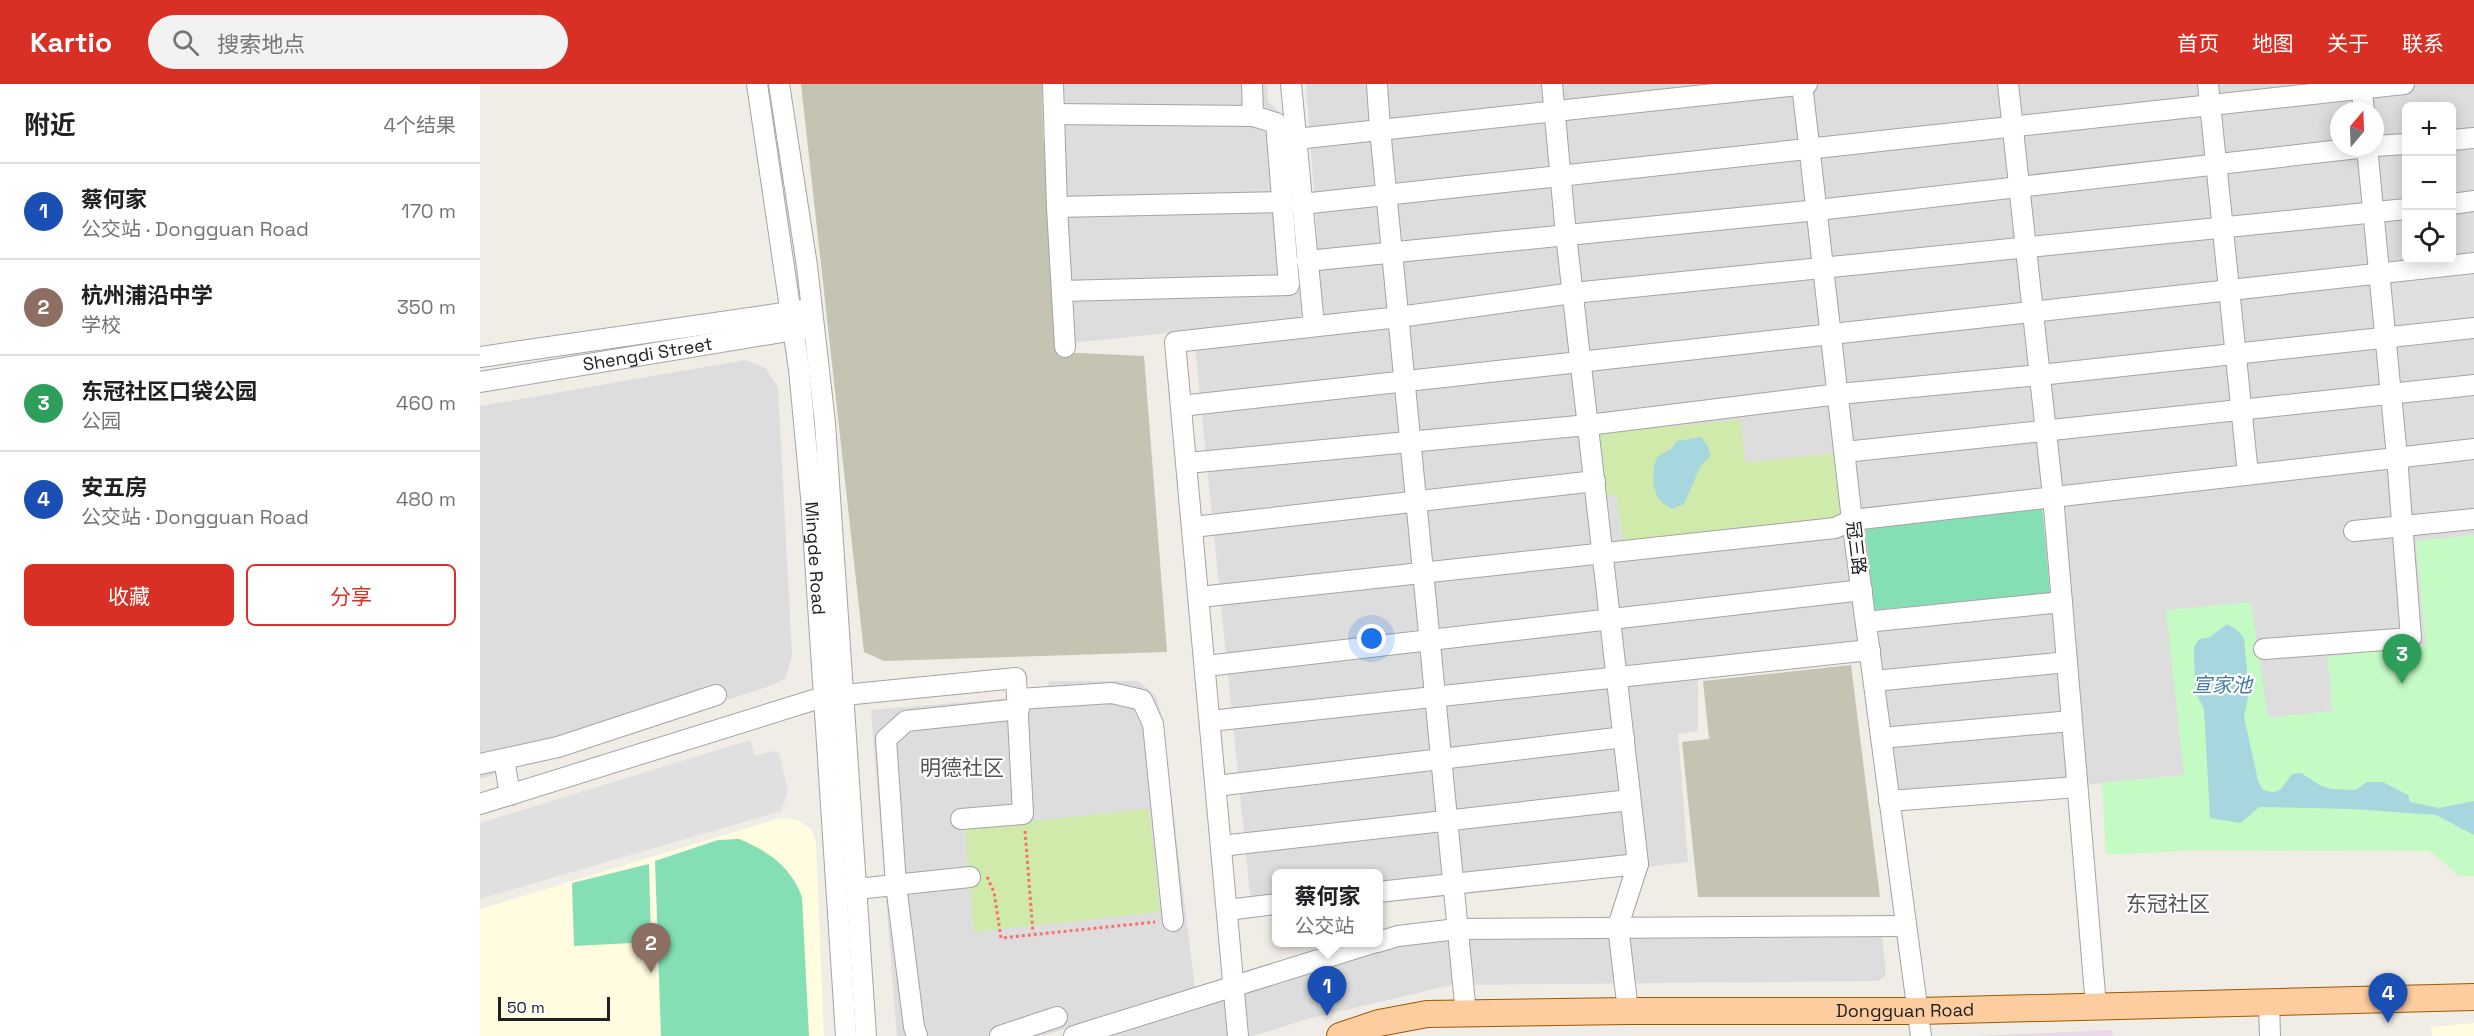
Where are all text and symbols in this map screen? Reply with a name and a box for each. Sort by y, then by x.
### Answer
search box [148,15,568,69]
text: Kartio [30,24,112,60]
icon: search [169,26,202,59]
text: 搜索地点 [217,30,305,58]
text: 首页 [2177,30,2219,57]
text: 地图 [2252,30,2294,57]
text: 关于 [2327,30,2369,57]
text: 联系 [2402,30,2444,57]
north arrow [2330,102,2384,156]
map controls [2402,102,2456,264]
button: + [2402,102,2456,156]
text: 附近 [24,108,76,142]
text: 4个结果 [384,112,456,138]
button: − [2402,156,2456,210]
text: 蔡何家 [81,185,147,213]
text: 1 [39,198,48,224]
text: 170 m [401,198,456,224]
button: locate [2402,210,2456,264]
text: 公交站 · Dongguan Road [81,216,309,242]
text: 杭州浦沿中学 [81,281,213,309]
text: 2 [38,294,49,320]
text: 350 m [397,294,456,320]
text: 学校 [81,312,121,338]
street label: Shengdi Street [581,332,714,376]
text: 东冠社区口袋公园 [81,377,257,405]
text: 3 [37,390,50,416]
text: 460 m [396,390,456,416]
text: 公园 [81,408,121,434]
text: 安五房 [81,473,147,501]
text: 4 [37,486,50,512]
text: 480 m [396,486,456,512]
street label: Mingde Road [800,501,831,616]
text: 公交站 · Dongguan Road [81,504,309,530]
street label: 冠三路 [1842,520,1871,576]
button: 收藏 [24,564,234,626]
button: 分享 [246,564,456,626]
your location [1357,624,1386,653]
pin: 3 [2382,634,2422,684]
water label: 宣家池 [2192,672,2254,698]
district label: 明德社区 [920,754,1004,781]
popup [1272,869,1383,947]
text: 蔡何家 [1294,882,1361,910]
district label: 东冠社区 [2126,890,2210,917]
text: 公交站 [1294,913,1354,939]
pin: 2 [632,924,670,973]
pin: 1 [1308,966,1346,1016]
pin: 4 [2368,974,2408,1023]
scale bar [498,994,610,1022]
text: 50 m [507,997,545,1018]
street label: Dongguan Road [1836,998,1975,1022]

